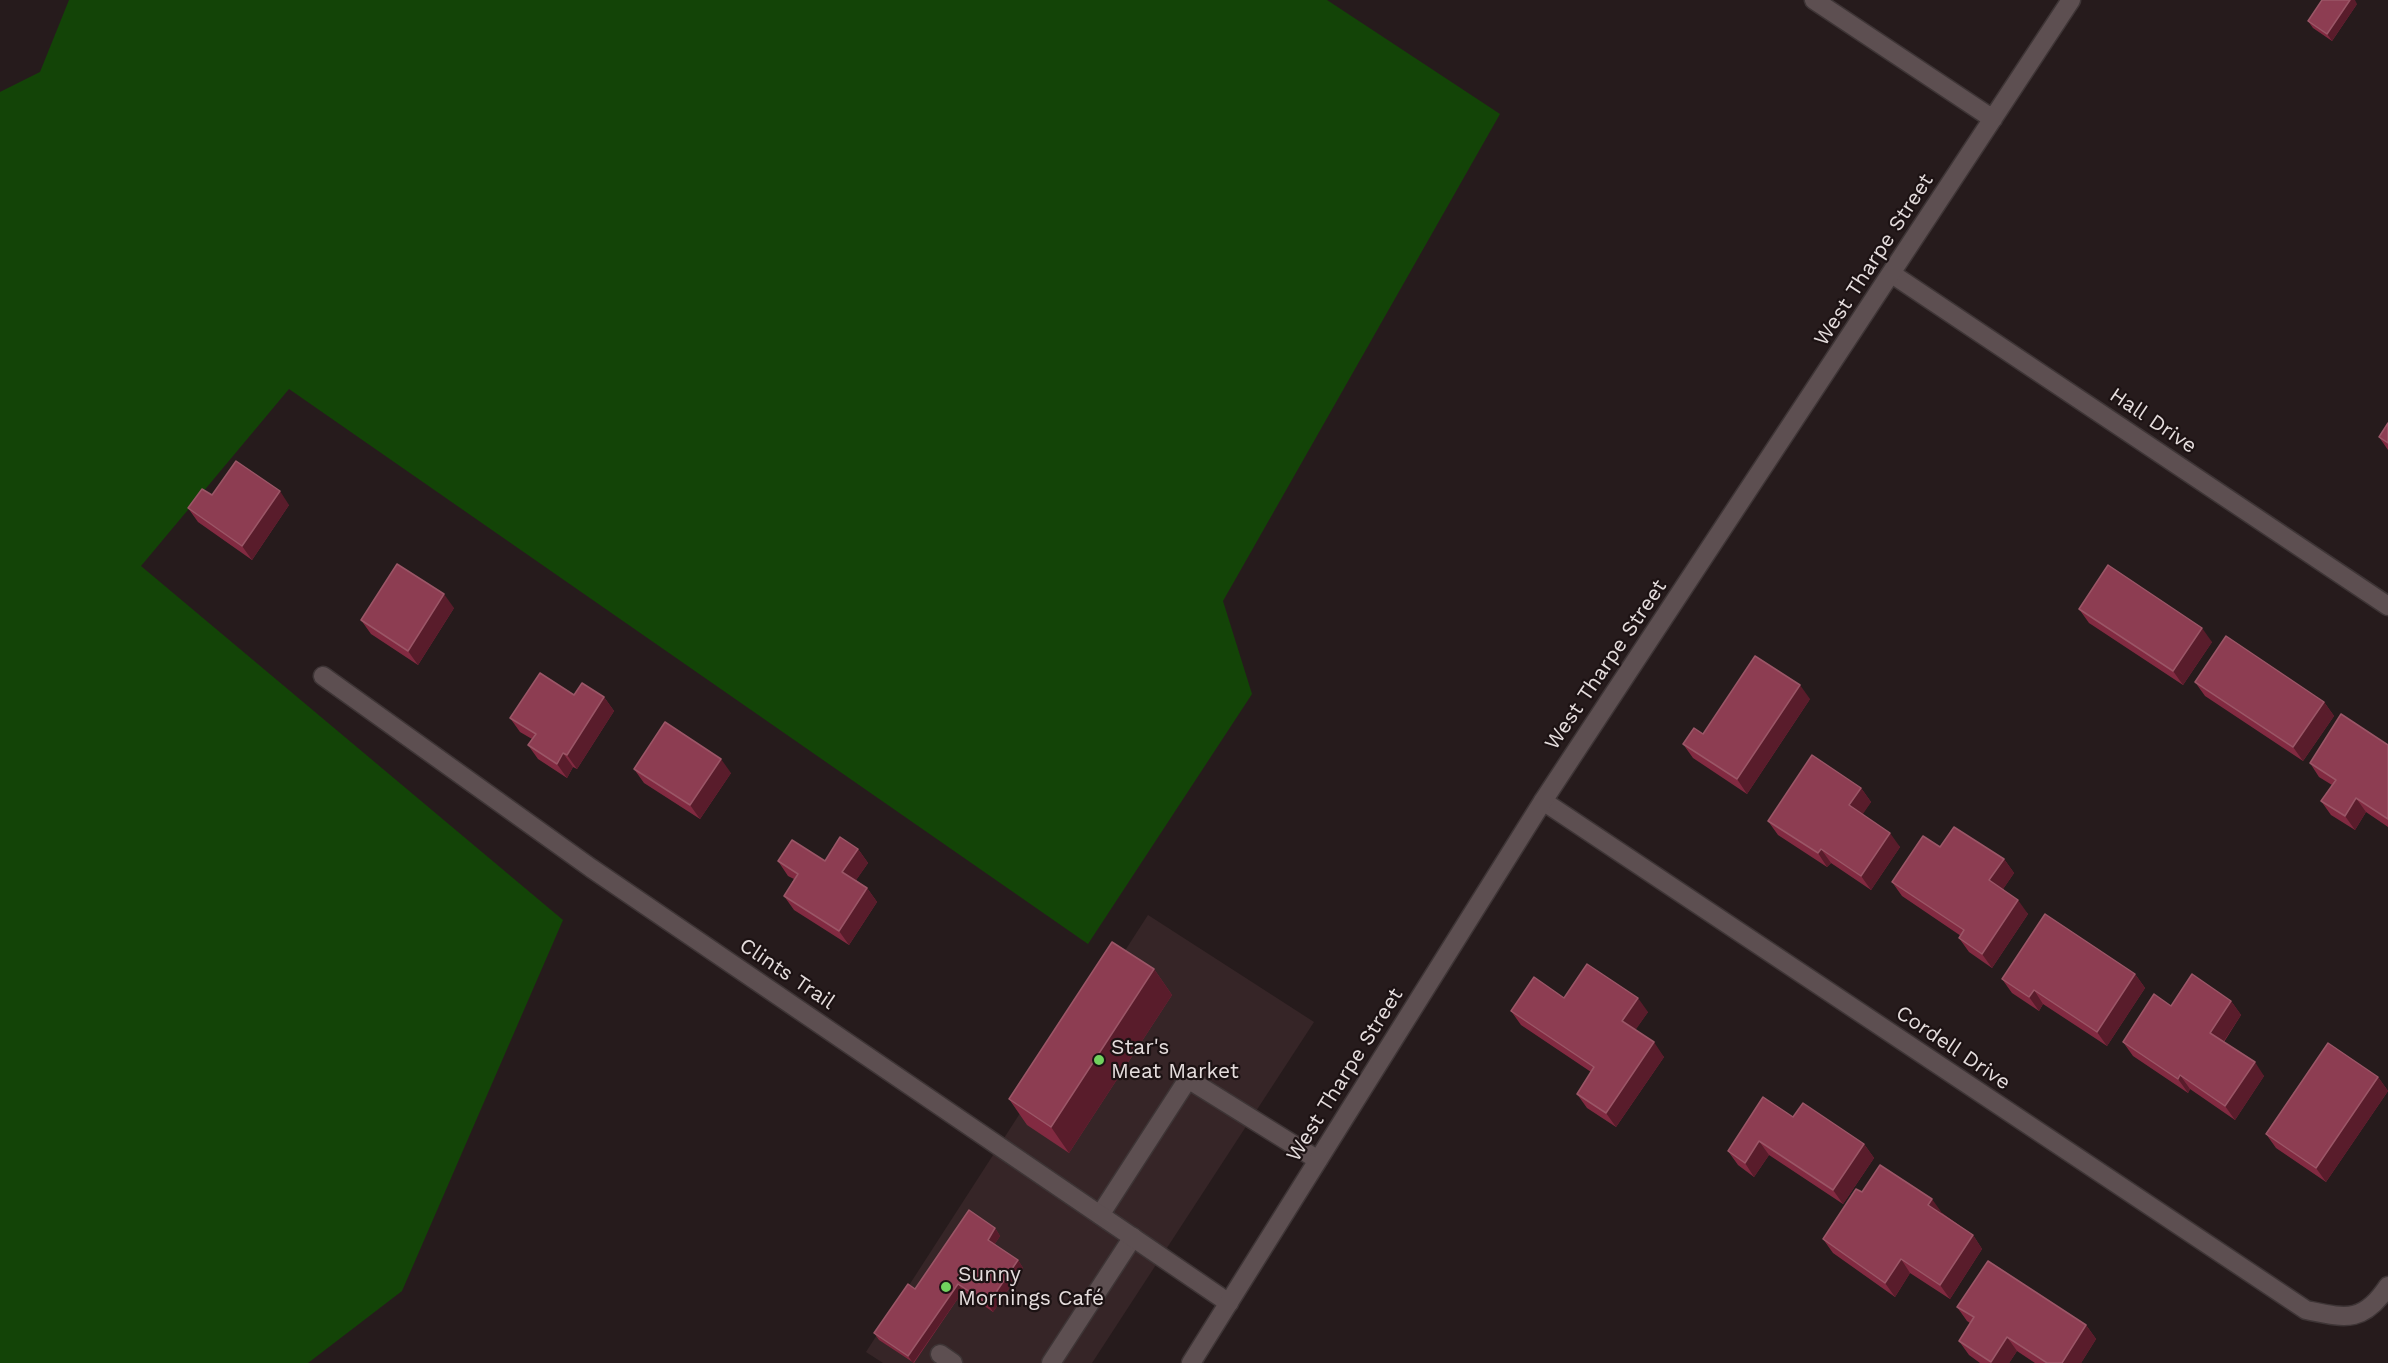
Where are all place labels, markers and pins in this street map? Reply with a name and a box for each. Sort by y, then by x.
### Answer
place label: Star's Meat Market [1111,1035,1239,1085]
marker: Star's Meat Market [1092,1053,1106,1067]
place label: Sunny Mornings Café [958,1262,1104,1312]
marker: Sunny Mornings Café [939,1280,953,1294]

